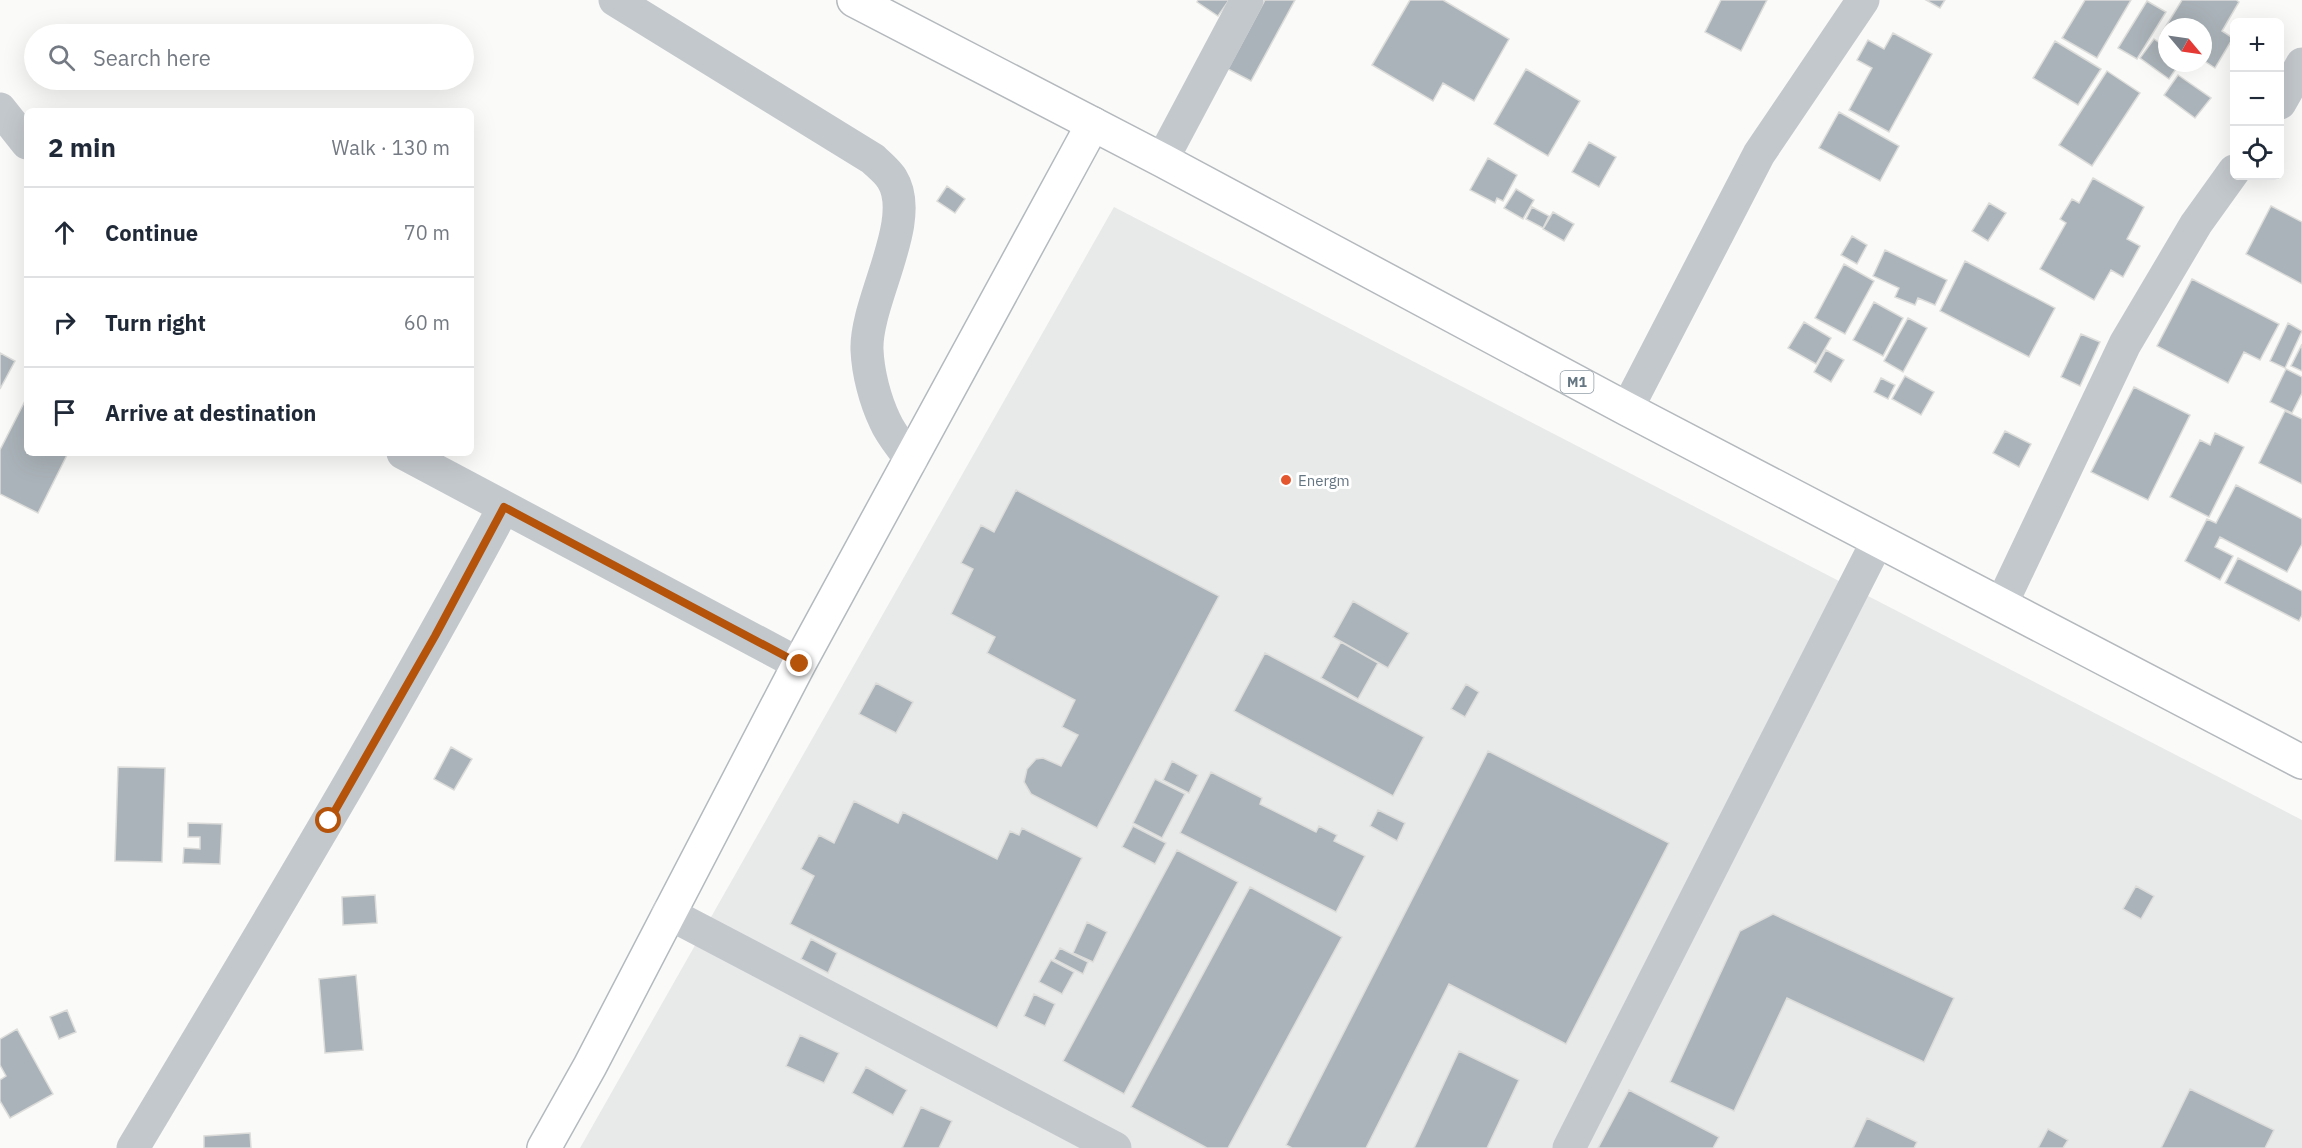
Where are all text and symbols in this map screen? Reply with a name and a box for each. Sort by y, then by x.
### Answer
north arrow [2158,18,2212,72]
map controls [2230,18,2284,180]
button: + [2230,18,2284,72]
search box [24,24,474,90]
icon: search [45,41,78,74]
text: Search here [93,43,211,72]
button: − [2230,72,2284,126]
button: locate [2230,126,2284,180]
text: 2 min [48,130,116,164]
text: Walk · 130 m [332,134,450,161]
icon: ahead [48,216,81,249]
text: Continue [105,218,198,247]
text: 70 m [404,219,450,246]
icon: right [48,306,81,339]
text: Turn right [105,308,206,337]
text: 60 m [404,309,450,336]
road number: M1 [1560,371,1594,393]
icon: arrive [48,396,81,429]
text: Arrive at destination [105,398,316,427]
place label: Energm [1298,471,1350,490]
marker: Energm [1279,473,1293,487]
route end [786,650,812,676]
route start [315,807,341,833]

